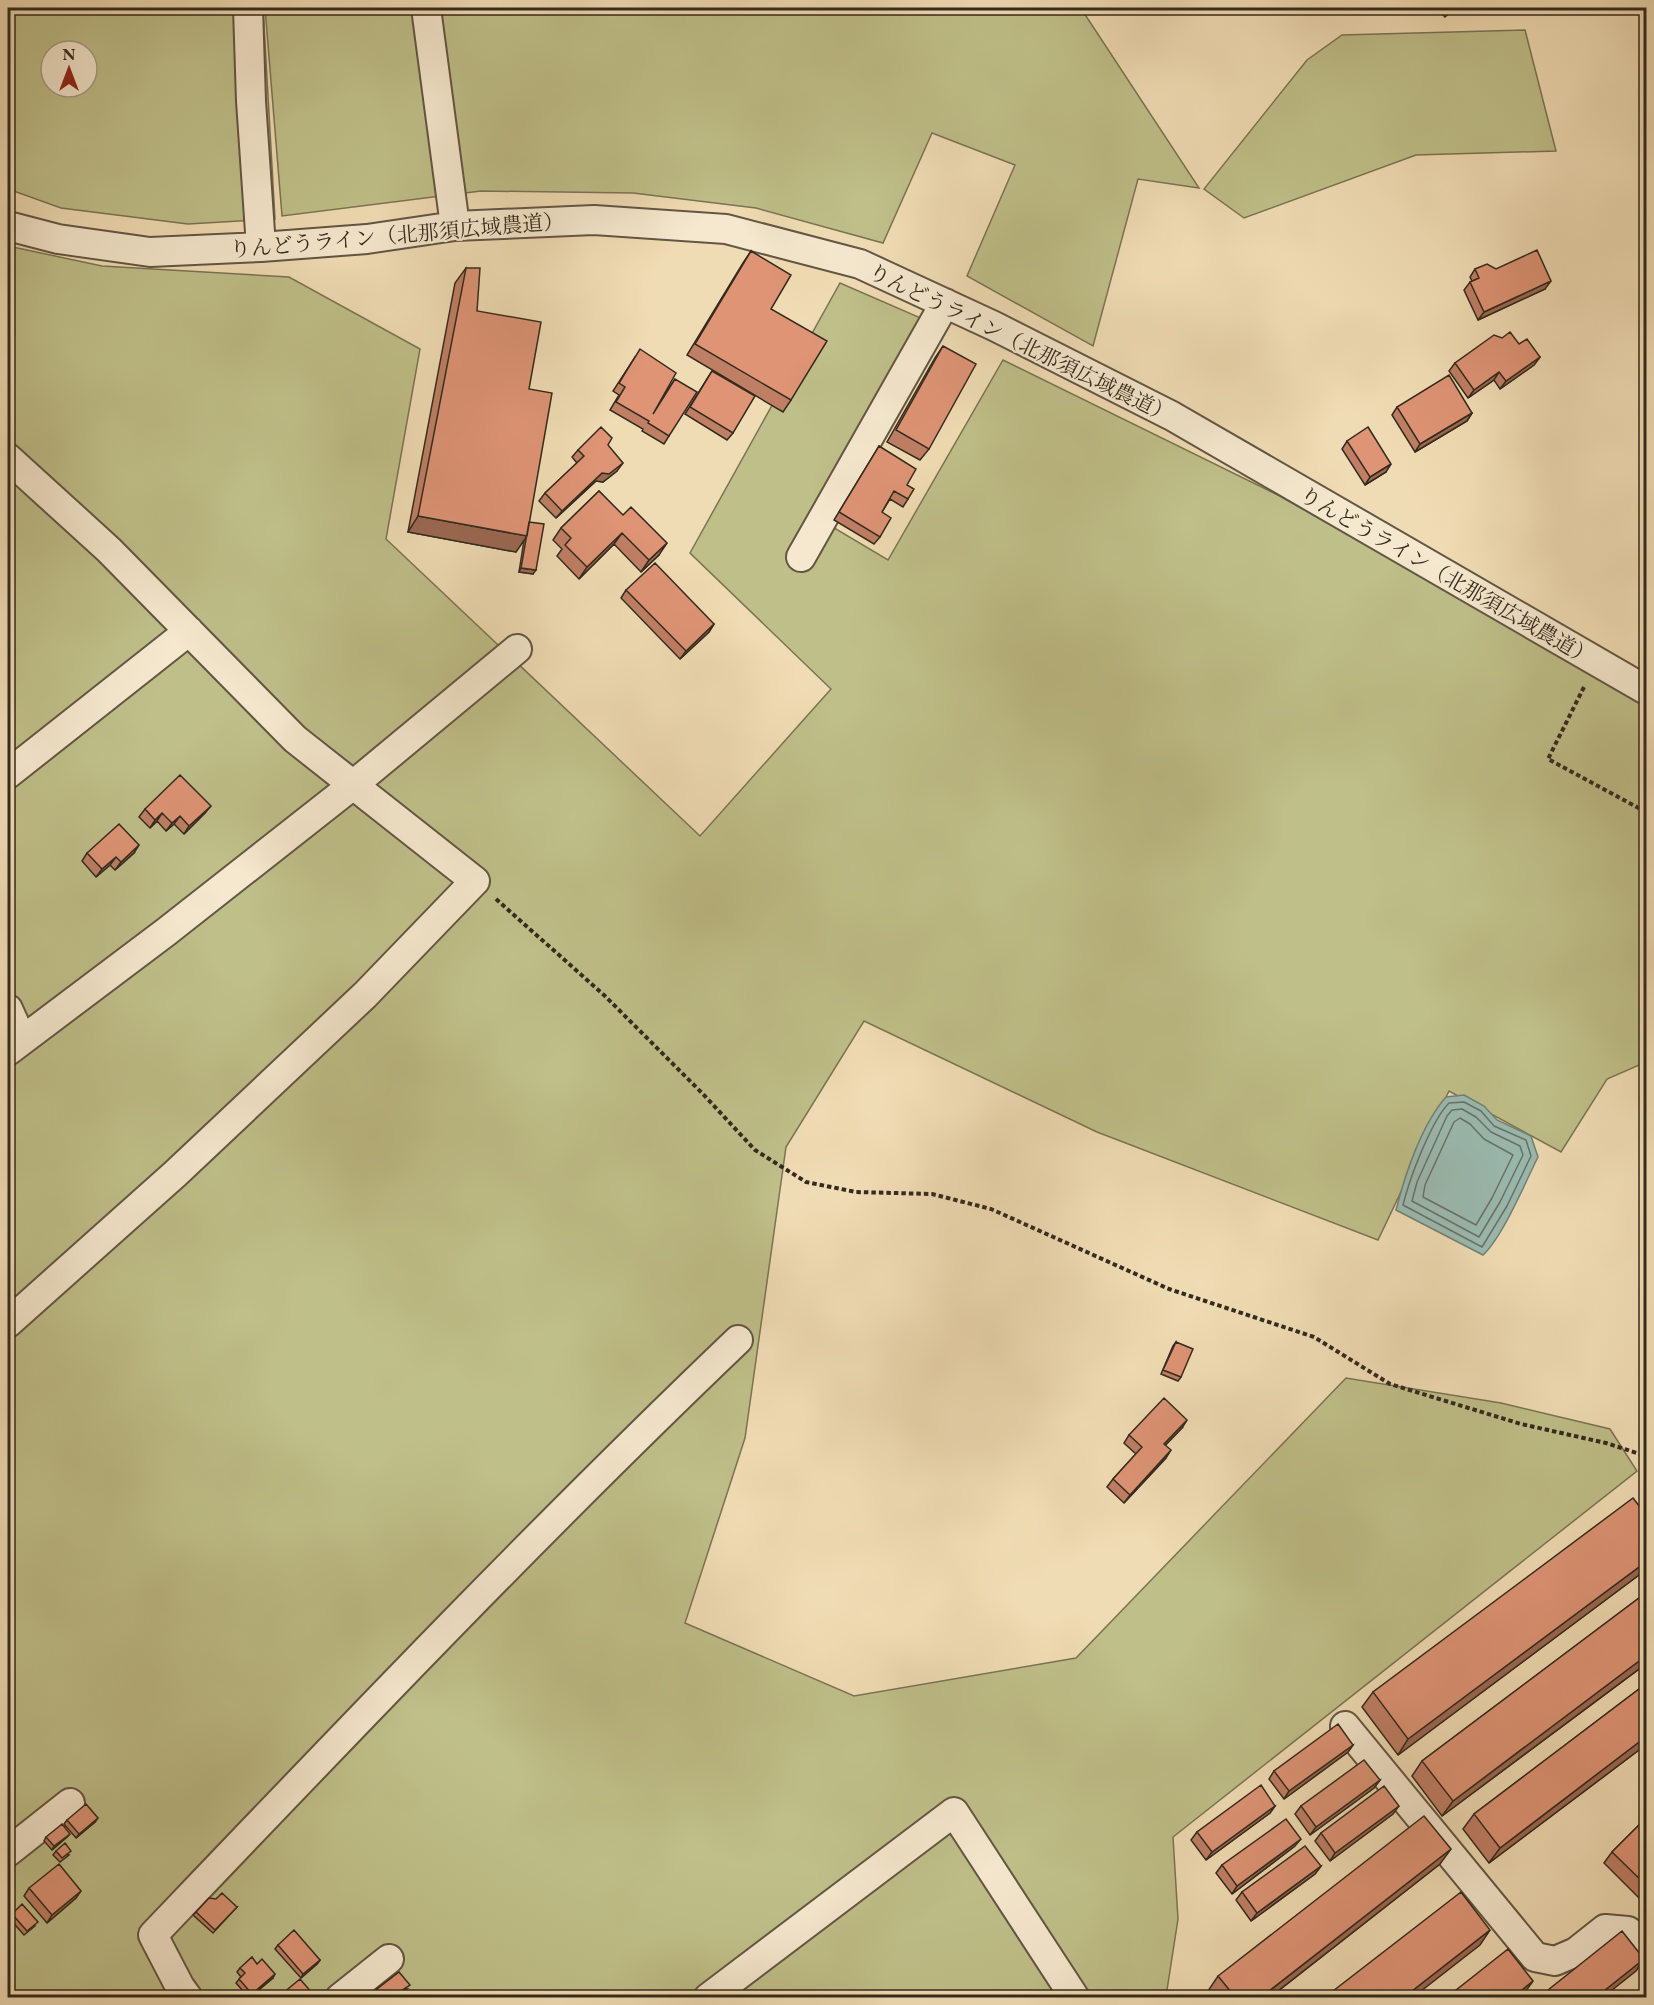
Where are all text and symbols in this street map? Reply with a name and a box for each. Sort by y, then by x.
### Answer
north arrow [39,39,99,99]
text: N [63,44,76,65]
street label: りんどうライン（北那須広域農道） [229,207,565,263]
street label: りんどうライン（北那須広域農道） [864,257,1178,429]
street label: りんどうライン（北那須広域農道） [1295,480,1599,672]

